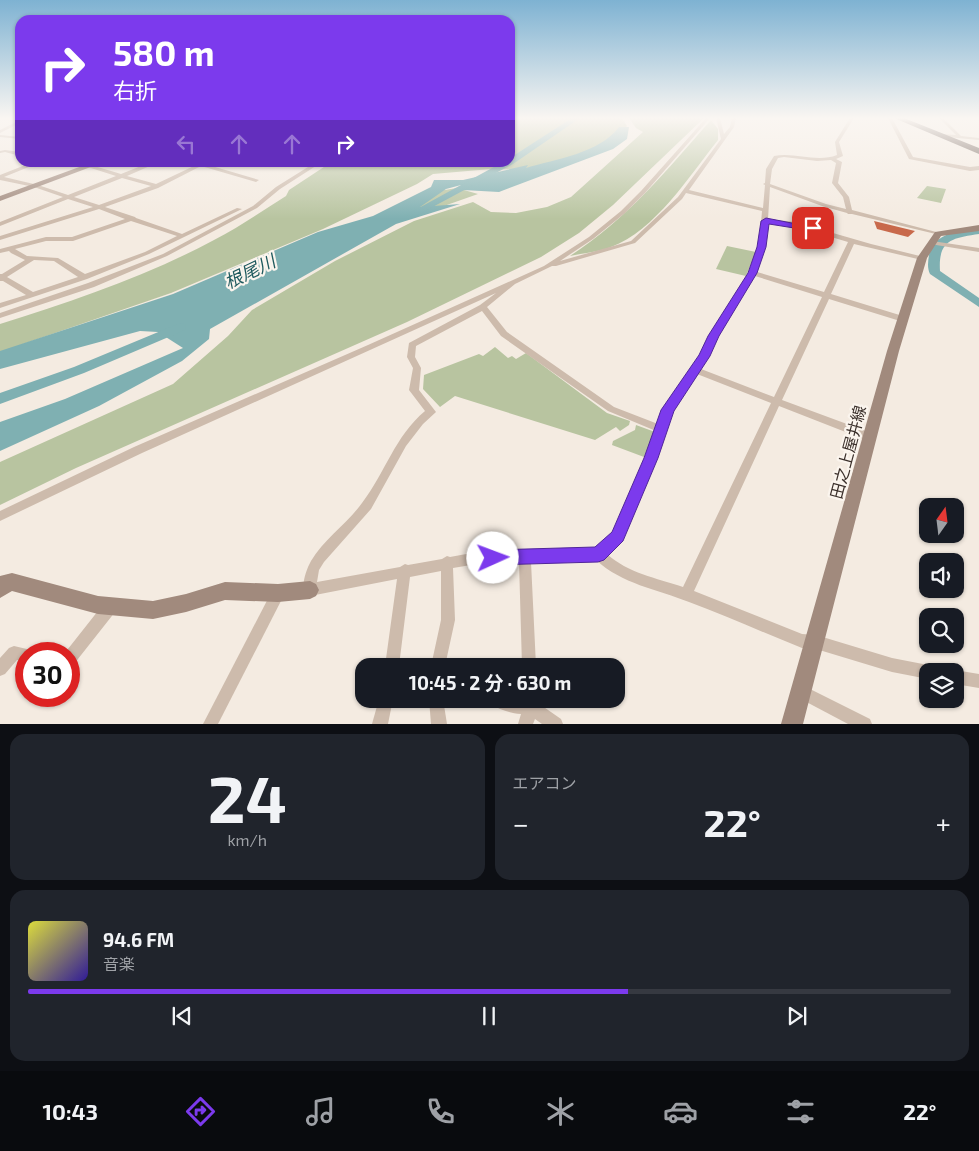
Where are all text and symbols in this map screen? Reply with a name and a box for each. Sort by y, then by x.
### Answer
text: 580 m [113,31,215,73]
icon: right [30,35,95,100]
text: 右折 [113,77,157,103]
icon: left [172,130,200,158]
icon: ahead [225,130,253,158]
icon: ahead [278,130,306,158]
icon: right [331,130,359,158]
pin [792,207,834,249]
icon: arrive [799,214,827,242]
water label: 根尾川 [220,249,280,293]
street label: 田之上屋井線 [826,403,869,501]
north arrow [919,498,964,542]
map controls [919,498,964,708]
position arrow [466,531,518,583]
button: sound [919,553,964,598]
button: search [919,608,964,653]
speed limit sign: 30 [15,642,80,707]
button: layers [919,663,964,708]
text: 10:45 · 2 分 · 630 m [409,671,571,694]
text: 24 [208,758,287,836]
text: エアコン [513,773,577,792]
text: 22° [704,799,761,845]
text: − [513,806,529,840]
text: + [936,806,951,840]
text: km/h [227,830,267,849]
text: 94.6 FM [103,928,174,951]
text: 音楽 [103,954,135,973]
icon: previous [168,1002,196,1030]
icon: pause [475,1002,503,1030]
icon: next [783,1002,811,1030]
icon: directions [183,1094,218,1129]
icon: music [303,1094,338,1129]
icon: phone [423,1094,458,1129]
icon: climate [543,1094,578,1129]
icon: car [663,1094,698,1129]
icon: filters [783,1094,818,1129]
text: 10:43 [43,1098,98,1124]
text: 22° [903,1098,936,1124]

